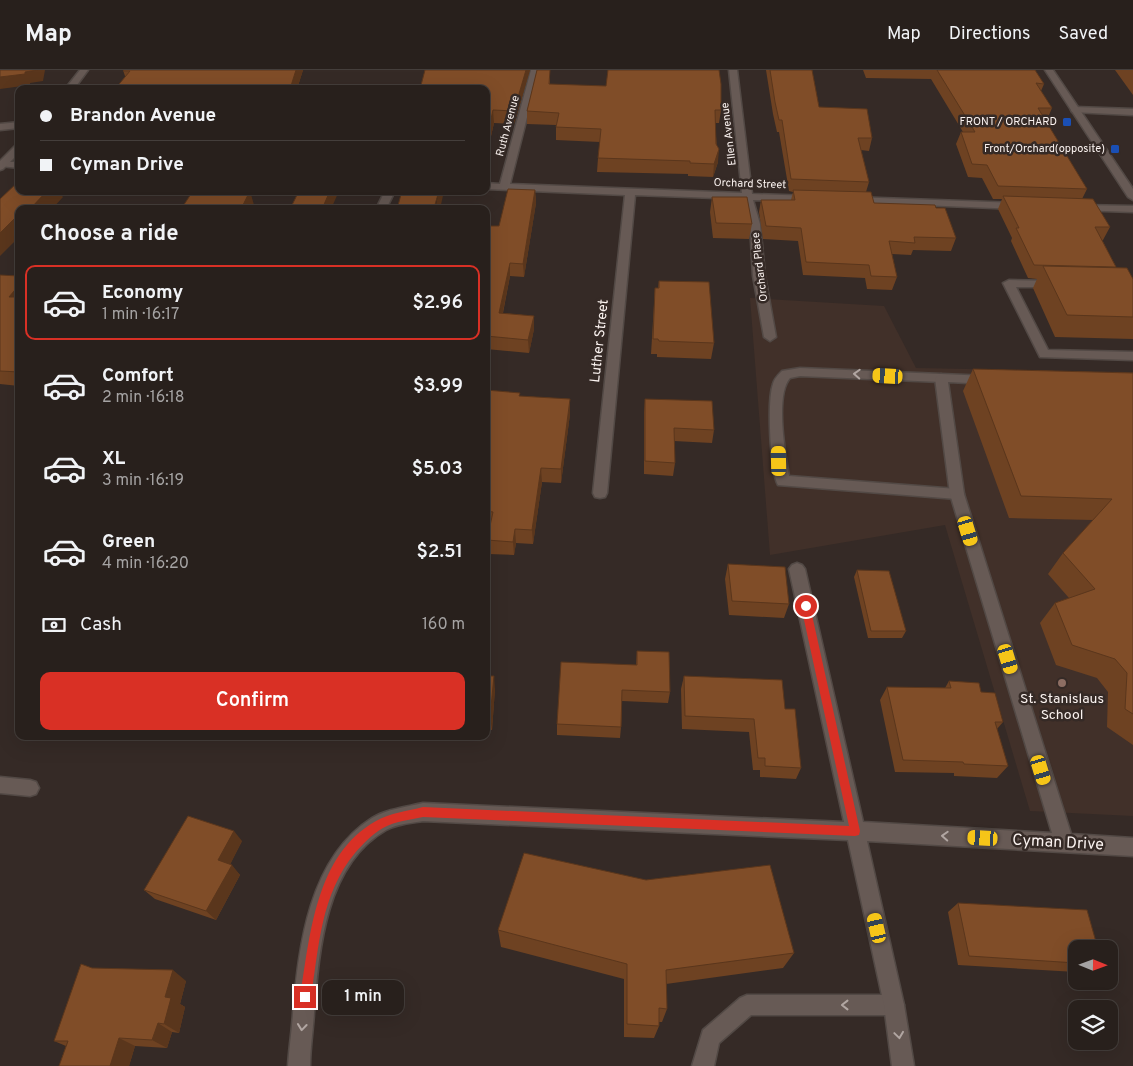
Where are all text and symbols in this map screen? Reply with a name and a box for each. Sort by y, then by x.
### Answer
text: Map [25,20,72,50]
text: Map [887,23,921,46]
text: Directions [949,23,1031,46]
text: Saved [1059,23,1108,46]
street label: Ruth Avenue [493,94,523,158]
street label: Ellen Avenue [718,102,740,166]
text: Brandon Avenue [70,104,216,128]
place label: FRONT / ORCHARD [959,115,1057,129]
marker: FRONT / ORCHARD [1061,116,1073,128]
place label: Front/Orchard(opposite) [984,142,1105,156]
marker: Front/Orchard(opposite) [1109,143,1121,155]
text: Cyman Drive [70,153,184,177]
street label: Orchard Street [713,176,787,192]
text: Choose a ride [40,221,178,248]
street label: Orchard Place [749,231,771,302]
icon: car [42,280,87,325]
text: Economy [102,281,183,305]
text: $2.96 [412,291,463,315]
street label: Luther Street [587,298,613,384]
text: 1 min · 16:17 [102,305,179,325]
icon: car [42,363,87,408]
text: Comfort [102,364,174,388]
car [872,368,903,384]
one-way arrow [853,369,861,380]
text: $3.99 [413,374,463,398]
text: 2 min · 16:18 [102,388,185,408]
icon: car [42,446,87,491]
car [771,446,786,476]
text: XL [102,447,125,471]
text: $5.03 [412,457,463,481]
text: 3 min · 16:19 [102,471,184,491]
car [956,514,979,548]
icon: car [42,529,87,574]
text: Green [102,530,155,554]
text: $2.51 [416,540,463,564]
text: 4 min · 16:20 [102,554,189,574]
route start [795,595,817,617]
icon: cash [40,611,68,639]
text: Cash [80,613,122,637]
text: 160 m [422,615,465,635]
car [996,642,1019,676]
button: Confirm [40,672,465,730]
marker: St. Stanislaus School [1056,677,1068,689]
place label: St. Stanislaus School [1020,691,1104,724]
car [1029,753,1052,787]
car [967,830,998,846]
one-way arrow [940,831,948,842]
street label: Cyman Drive [1012,831,1104,855]
car [866,912,887,944]
north arrow [1068,940,1118,990]
map controls [1068,940,1118,1050]
callout: 1 min [322,980,405,1014]
route end [294,986,316,1008]
text: 1 min [344,987,382,1007]
one-way arrow [841,1000,849,1010]
button: layers [1068,1000,1118,1050]
one-way arrow [297,1023,308,1031]
one-way arrow [893,1031,903,1040]

